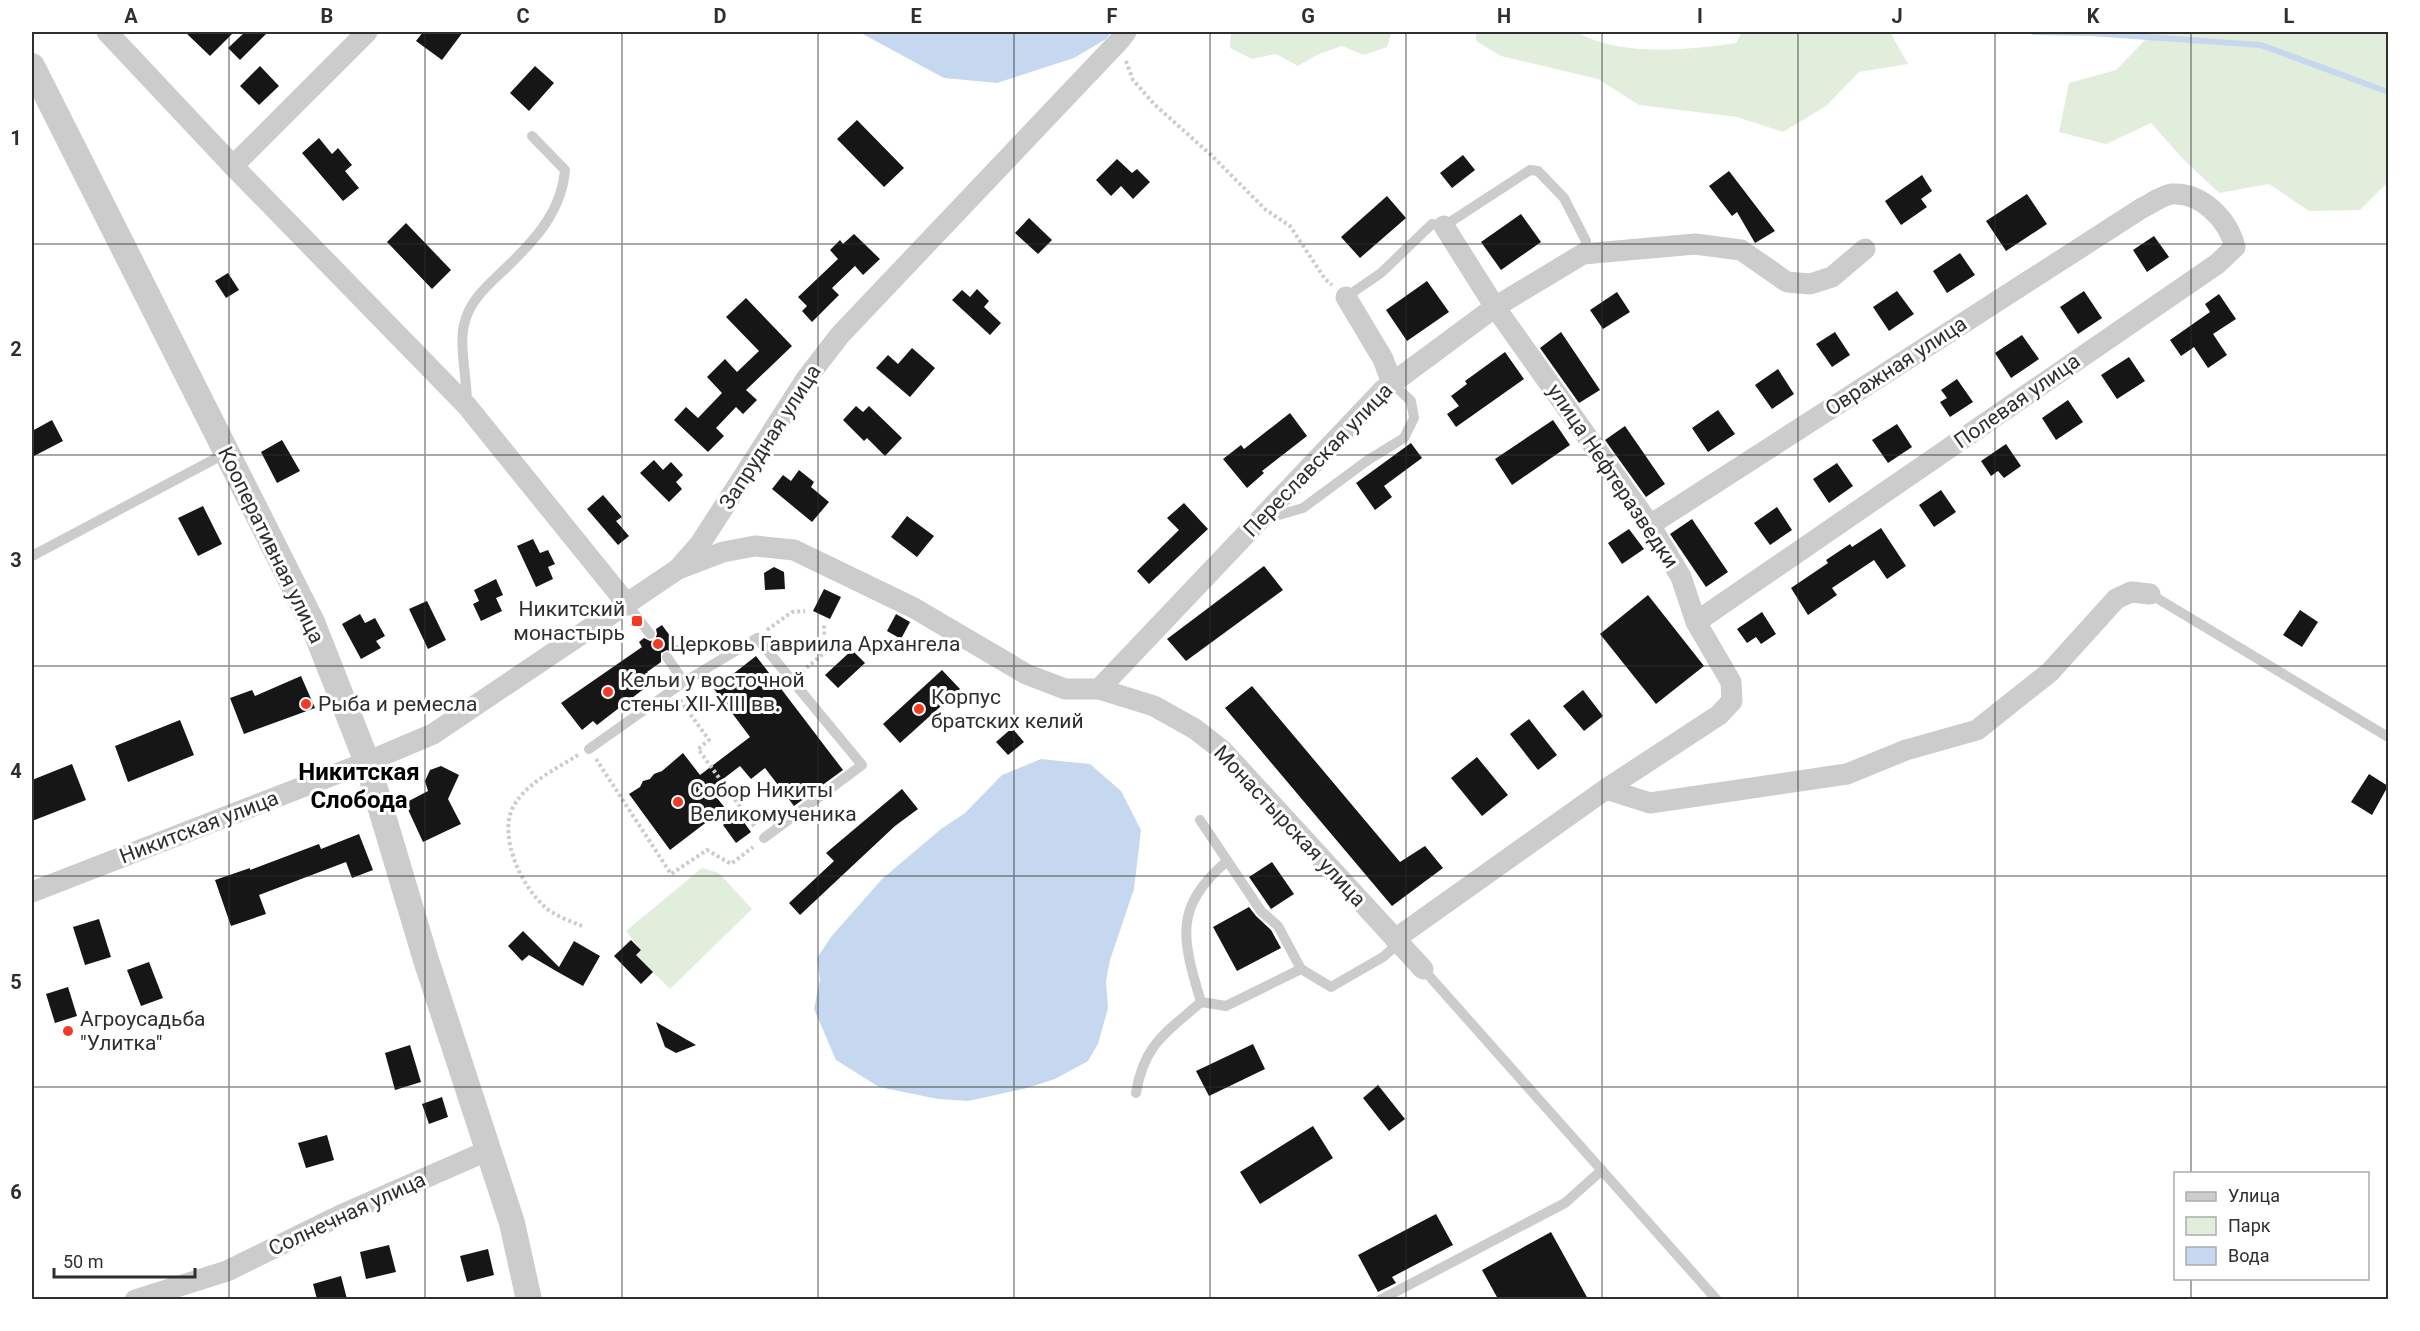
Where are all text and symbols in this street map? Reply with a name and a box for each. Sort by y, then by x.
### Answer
text: A [124,4,138,28]
text: B [321,4,333,28]
text: C [516,4,530,28]
text: D [714,4,727,28]
text: E [910,4,922,28]
text: F [1107,4,1118,28]
text: G [1301,4,1315,28]
text: H [1497,4,1511,28]
text: I [1697,4,1703,28]
text: J [1891,4,1903,28]
text: K [2087,4,2100,28]
text: L [2284,4,2295,28]
text: 1 [10,126,22,150]
street label: Овражная улица [1821,311,1971,421]
text: 2 [10,337,22,361]
street label: Полевая улица [1950,349,2084,453]
street label: Запрудная улица [714,360,826,514]
street label: Переславская улица [1239,378,1397,542]
street label: улица Нефтеразведки [1542,379,1684,573]
street label: Кооперативная улица [213,443,329,647]
text: 3 [10,548,22,572]
place label: Никитский монастырь [513,597,625,645]
marker: Никитский монастырь [630,614,644,628]
place label: Церковь Гавриила Архангела [670,632,960,656]
marker: Церковь Гавриила Архангела [651,637,665,651]
place label: Кельи у восточной стены XII-XIII вв. [620,668,805,716]
marker: Кельи у восточной стены XII-XIII вв. [601,685,615,699]
place label: Корпус братских келий [931,685,1084,733]
place label: Рыба и ремесла [318,692,477,716]
marker: Рыба и ремесла [299,697,313,711]
marker: Корпус братских келий [912,702,926,716]
street label: Монастырская улица [1209,741,1371,911]
district label: Никитская Слобода [298,758,420,814]
text: 4 [10,759,22,783]
place label: Собор Никиты Великомученика [690,778,857,826]
street label: Никитская улица [116,786,282,868]
marker: Собор Никиты Великомученика [671,795,685,809]
text: 5 [10,970,22,994]
place label: Агроусадьба "Улитка" [80,1007,205,1055]
marker: Агроусадьба "Улитка" [61,1024,75,1038]
street label: Солнечная улица [265,1167,429,1261]
legend [2174,1172,2369,1280]
text: 6 [10,1180,22,1204]
text: Улица [2228,1185,2280,1206]
text: Парк [2228,1215,2271,1236]
scale bar [54,1241,195,1279]
text: Вода [2228,1245,2270,1266]
text: 50 m [63,1251,103,1272]

